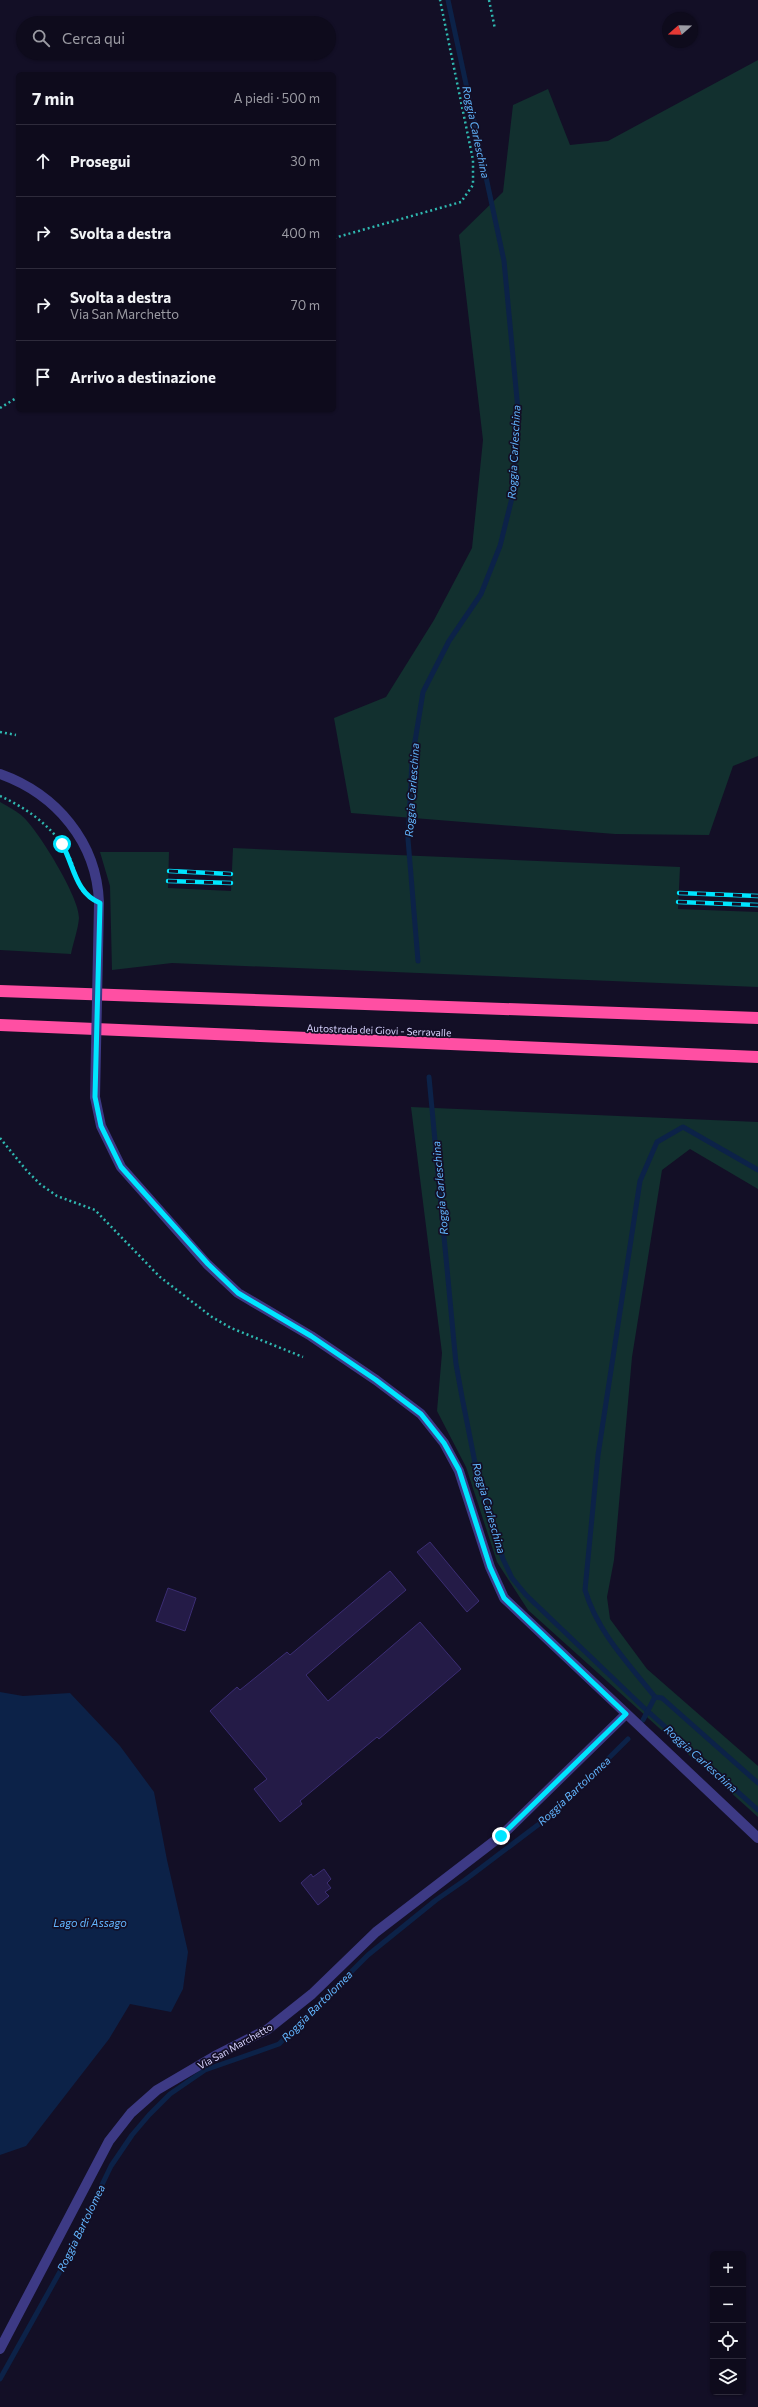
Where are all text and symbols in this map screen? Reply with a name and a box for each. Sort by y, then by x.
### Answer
north arrow [662,12,698,48]
search box [16,16,336,60]
icon: search [30,27,52,49]
text: Cerca qui [62,29,125,47]
water label: Roggia Carleschina [460,85,493,180]
text: 7 min [32,88,74,109]
text: A piedi · 500 m [233,90,320,106]
icon: ahead [32,150,54,172]
text: Prosegui [70,152,130,170]
text: 30 m [290,153,320,169]
icon: right [32,222,54,244]
text: Svolta a destra [70,224,171,242]
text: 400 m [281,225,320,241]
text: Svolta a destra [70,288,171,306]
icon: right [32,294,54,316]
text: 70 m [291,297,320,313]
text: Via San Marchetto [70,306,179,322]
icon: arrive [32,366,54,388]
text: Arrivo a destinazione [70,368,216,386]
water label: Roggia Carleschina [505,404,522,499]
water label: Roggia Carleschina [402,742,421,837]
route start [53,835,71,853]
street label: Autostrada dei Giovi - Serravalle [306,1021,452,1039]
water label: Roggia Carleschina [429,1140,450,1235]
water label: Roggia Carleschina [470,1461,509,1555]
water label: Roggia Carleschina [662,1722,741,1795]
water label: Roggia Bartolomea [535,1753,613,1828]
route end [492,1827,510,1845]
water label: Lago di Assago [53,1916,127,1929]
water label: Roggia Bartolomea [278,1967,355,2044]
street label: Via San Marchetto [195,2020,275,2072]
water label: Roggia Bartolomea [54,2182,107,2273]
map controls [710,2251,746,2395]
button: + [710,2251,746,2287]
button: − [710,2287,746,2323]
button: locate [710,2323,746,2359]
button: layers [710,2359,746,2395]

